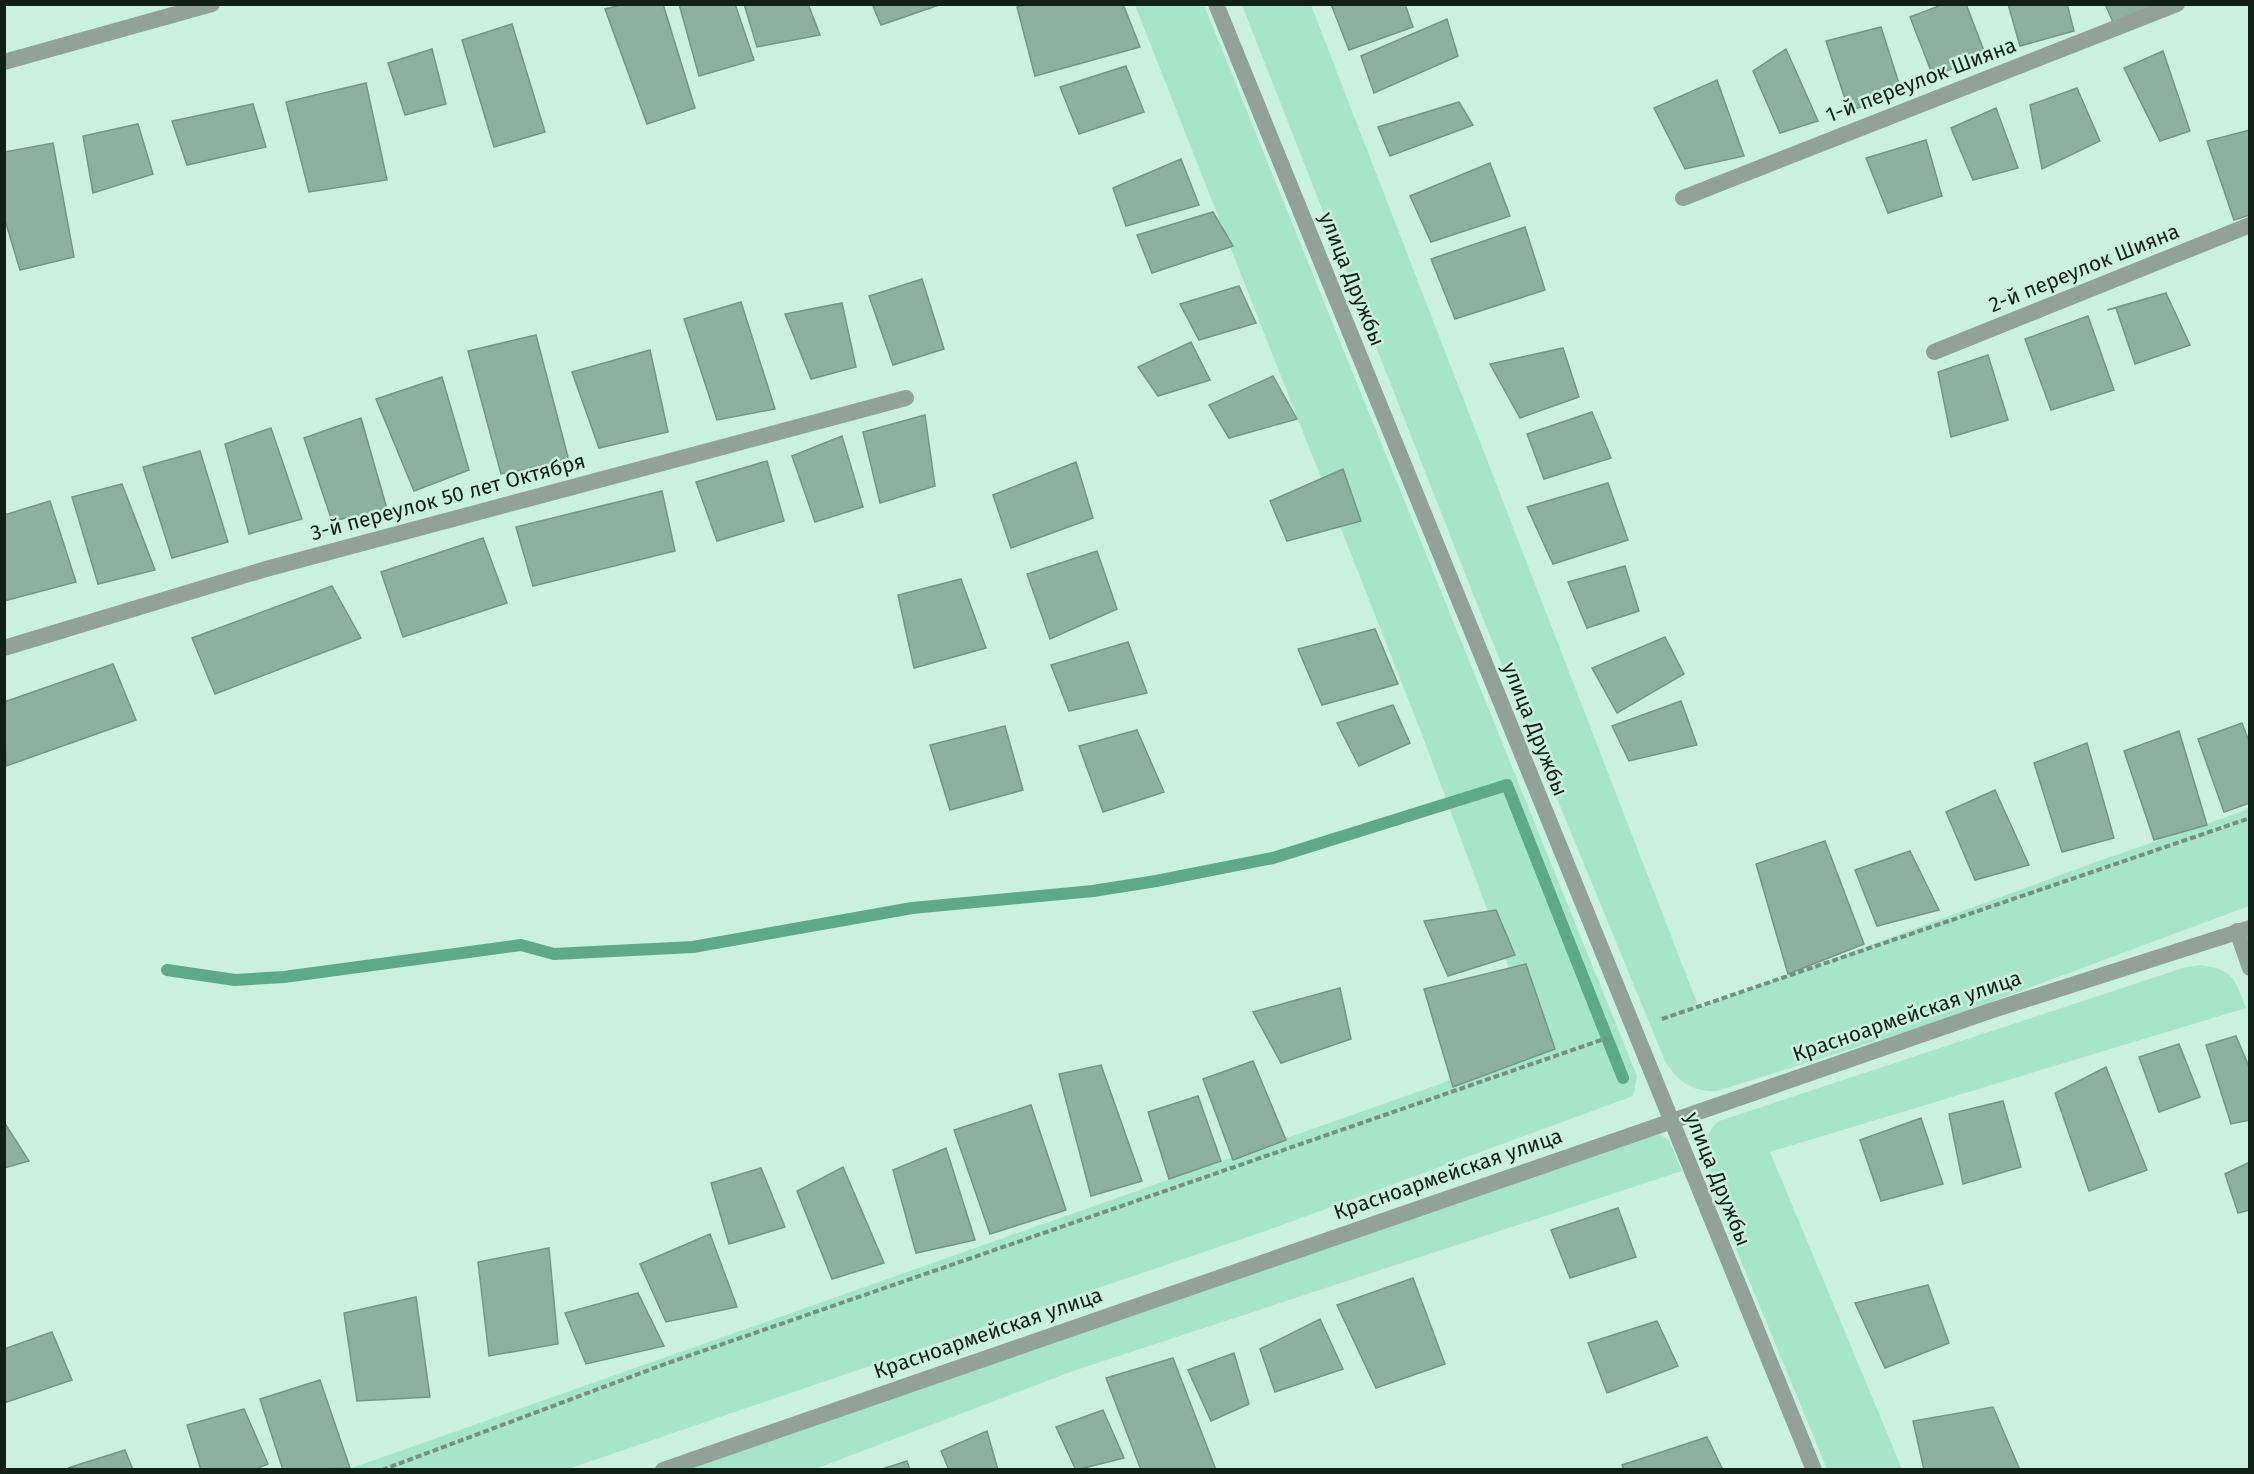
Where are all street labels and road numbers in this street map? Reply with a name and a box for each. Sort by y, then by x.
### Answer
street label: 1-й переулок Шияна [1822,32,2020,128]
street label: улица Дружбы [1313,208,1391,350]
street label: 2-й переулок Шияна [1985,218,2183,318]
street label: 3-й переулок 50 лет Октября [308,448,588,546]
street label: улица Дружбы [1496,658,1574,800]
street label: Красноармейская улица [1789,965,2025,1067]
street label: улица Дружбы [1679,1108,1757,1250]
street label: Красноармейская улица [1330,1123,1566,1225]
street label: Красноармейская улица [870,1282,1106,1384]

